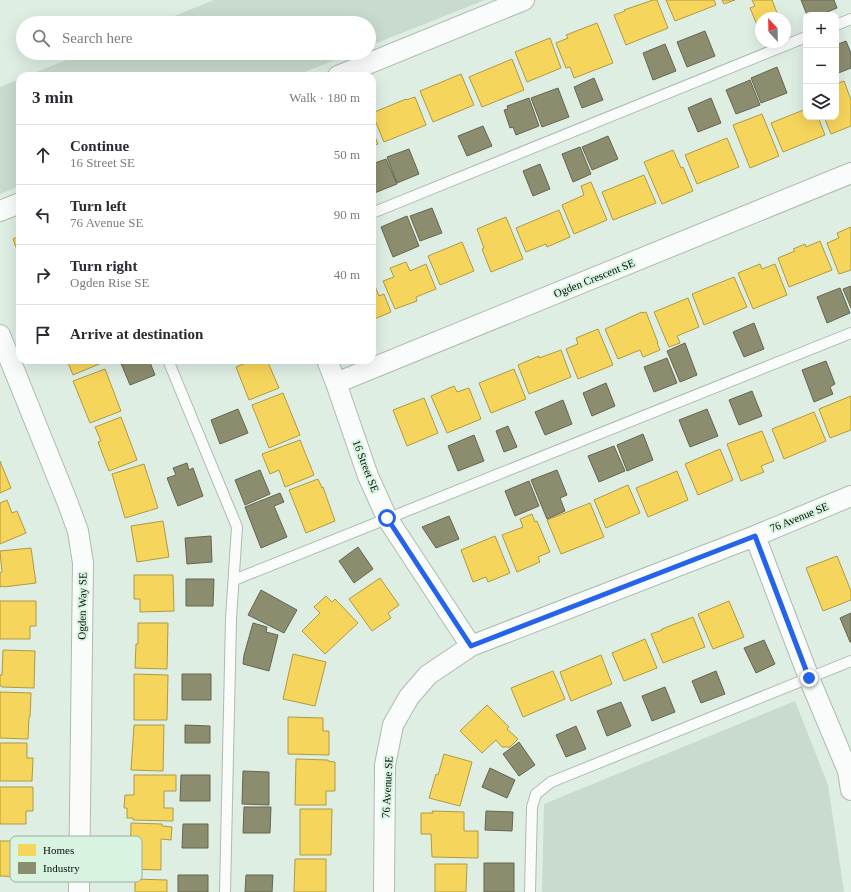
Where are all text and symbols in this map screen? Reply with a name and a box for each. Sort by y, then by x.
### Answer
north arrow [755,12,791,48]
map controls [803,12,839,120]
button: + [803,12,839,48]
search box [16,16,376,60]
icon: search [30,27,52,49]
text: Search here [62,30,132,46]
button: − [803,48,839,84]
button: layers [803,84,839,120]
text: 3 min [32,88,73,107]
text: Walk · 180 m [289,90,360,105]
text: Continue [70,138,129,154]
icon: ahead [32,144,54,166]
text: 50 m [334,147,360,162]
text: 16 Street SE [70,155,135,170]
text: Turn left [70,198,127,214]
icon: left [32,204,54,226]
text: 90 m [334,207,360,222]
text: 76 Avenue SE [70,215,143,230]
street label: Ogden Crescent SE [552,256,636,300]
text: Turn right [70,258,137,274]
icon: right [32,264,54,286]
text: 40 m [334,267,360,282]
text: Ogden Rise SE [70,275,149,290]
icon: arrive [32,324,54,346]
text: Arrive at destination [70,326,203,342]
street label: 16 Street SE [351,438,382,494]
street label: 76 Avenue SE [768,500,830,534]
route start [378,509,396,527]
street label: Ogden Way SE [75,572,89,640]
route end [800,669,818,687]
street label: 76 Avenue SE [379,755,395,818]
legend [10,836,142,882]
text: Homes [43,844,74,856]
text: Industry [43,862,80,874]

